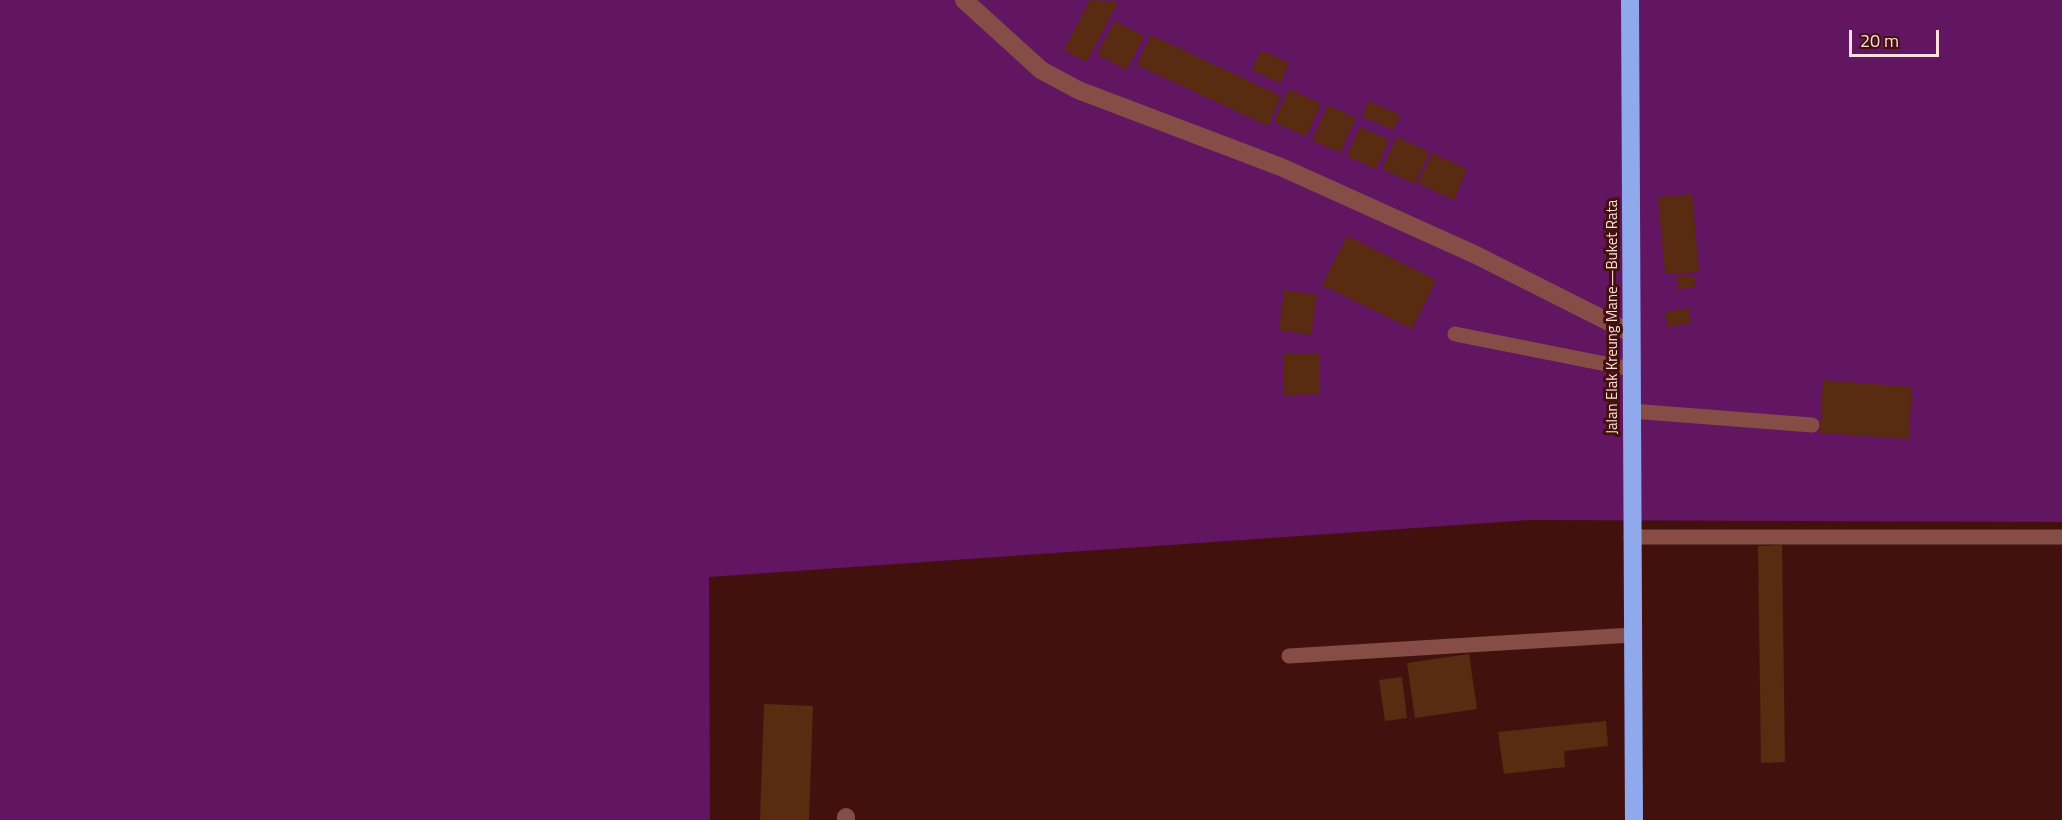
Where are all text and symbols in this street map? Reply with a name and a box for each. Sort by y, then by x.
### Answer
scale bar [1852,18,1942,56]
text: 20 m [1860,27,1899,54]
street label: Jalan Elak Kreung Mane—Buket Rata [1604,200,1622,434]

